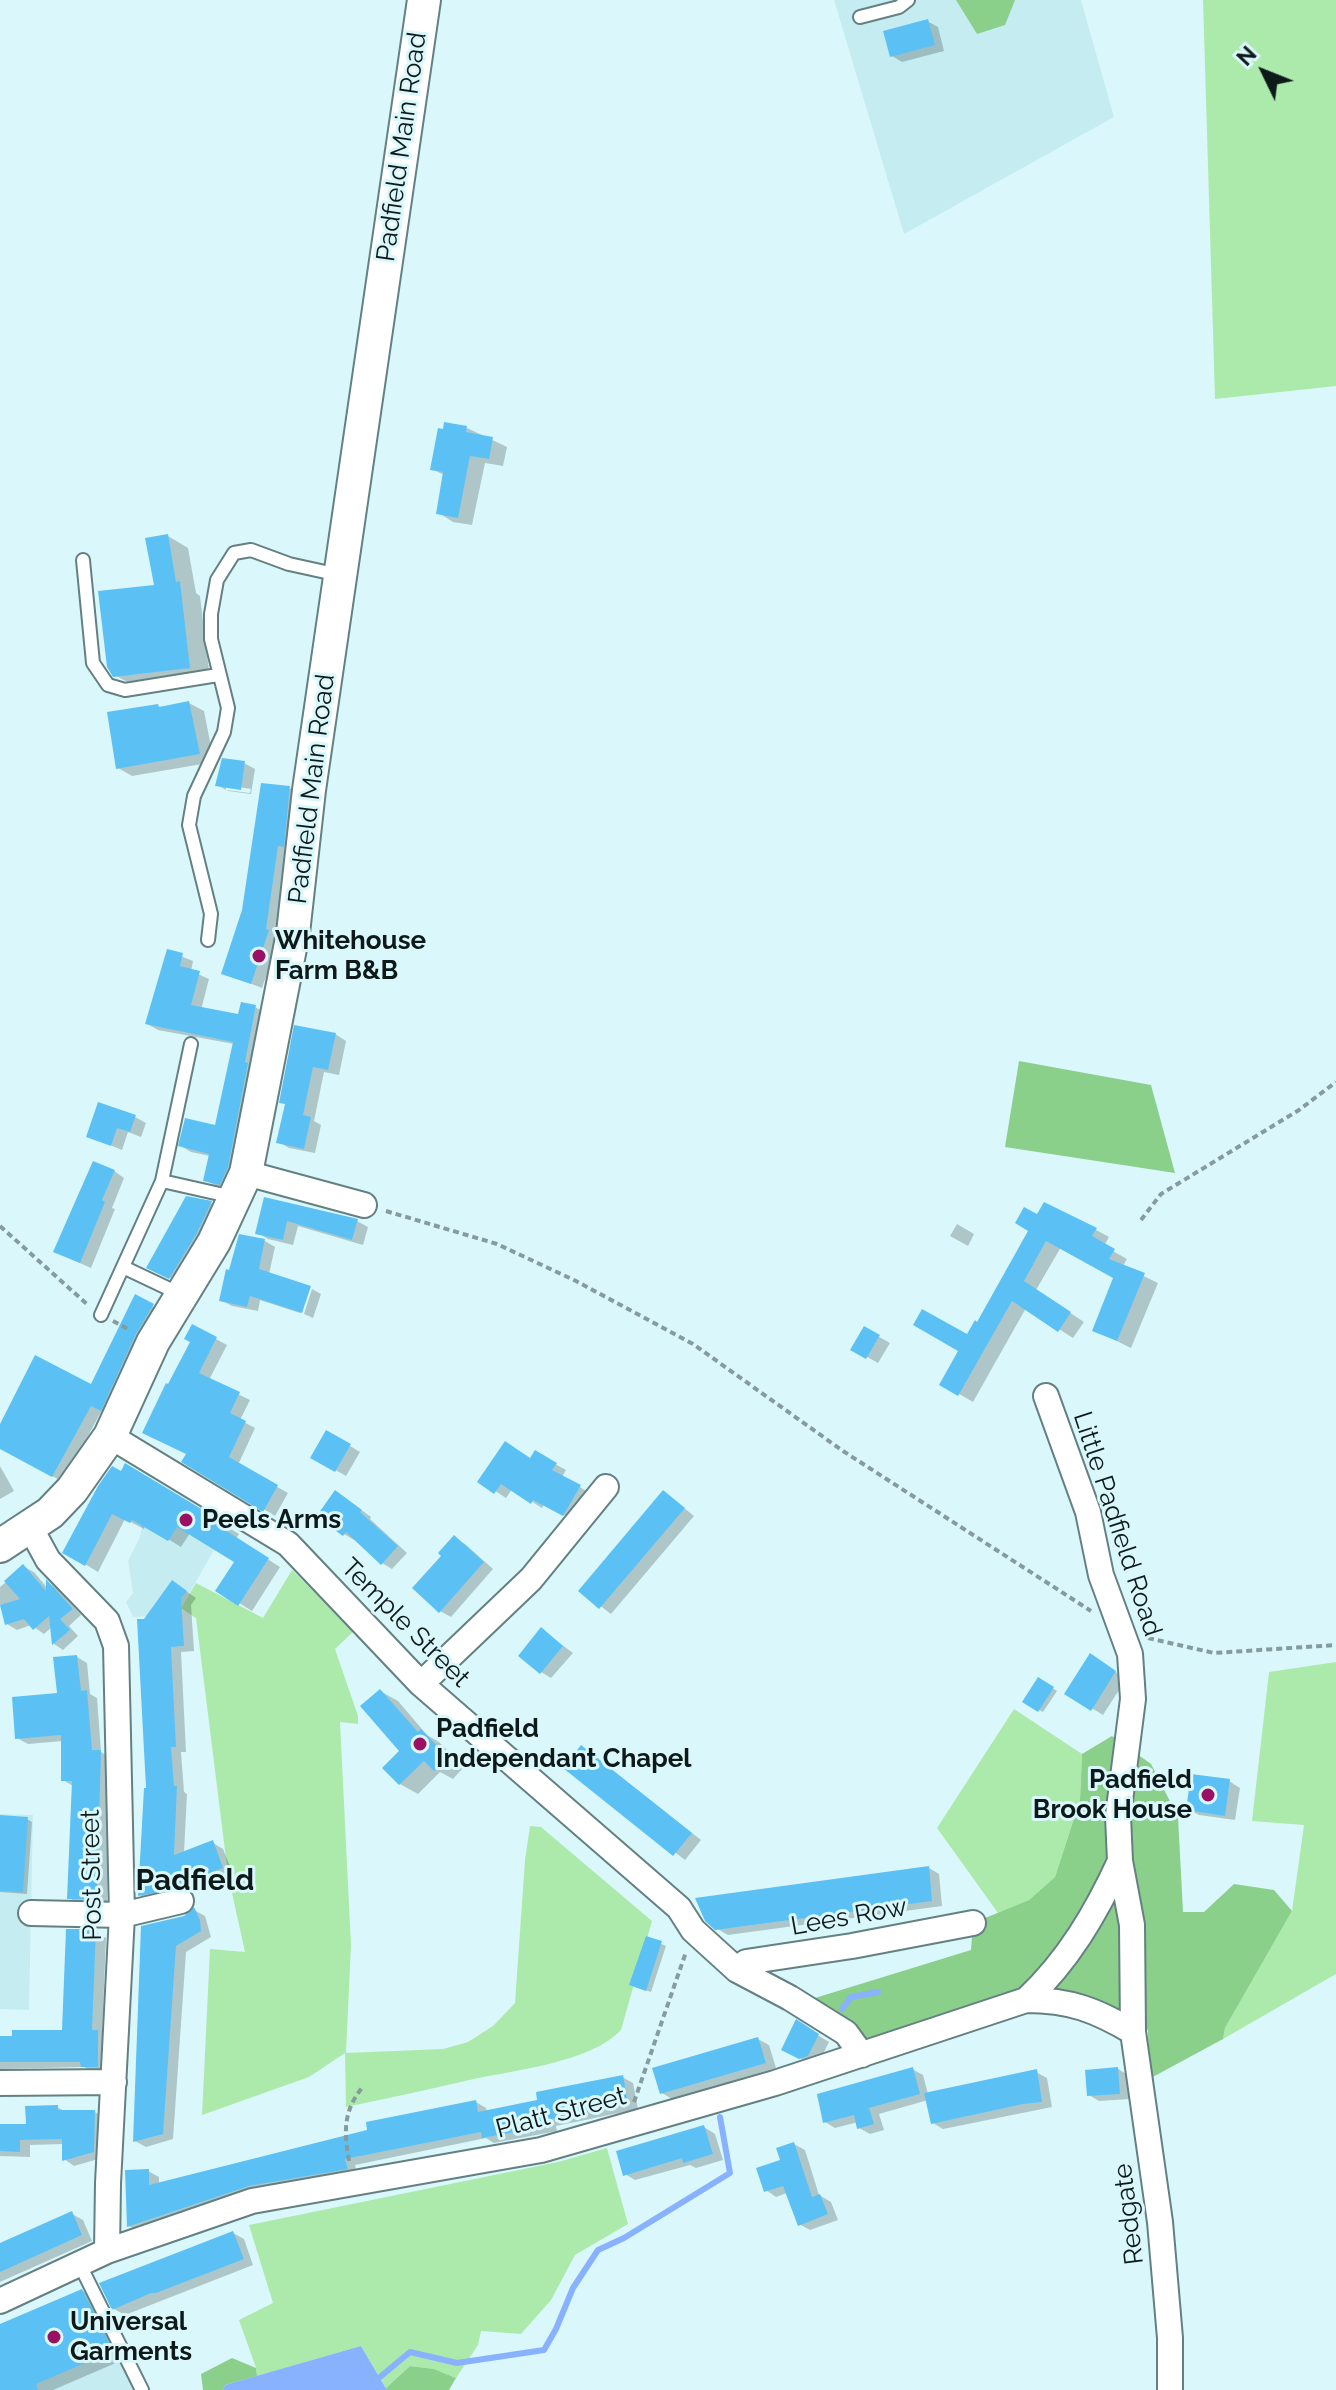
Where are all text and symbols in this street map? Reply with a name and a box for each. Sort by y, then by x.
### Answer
street label: Padfield Main Road [370,30,434,264]
north arrow [1224,32,1304,112]
text: N [1231,41,1262,71]
street label: Padfield Main Road [282,672,342,906]
place label: Whitehouse Farm B&B [275,925,426,986]
marker: Whitehouse Farm B&B [250,947,268,965]
street label: Little Padfield Road [1066,1408,1168,1640]
place label: Peels Arms [202,1504,341,1536]
marker: Peels Arms [177,1511,195,1529]
street label: Temple Street [334,1552,476,1694]
place label: Padfield Independant Chapel [436,1713,692,1774]
marker: Padfield Independant Chapel [411,1735,429,1753]
place label: Padfield Brook House [1033,1764,1192,1826]
marker: Padfield Brook House [1199,1786,1217,1804]
street label: Post Street [75,1809,109,1941]
district label: Padfield [136,1863,254,1899]
street label: Lees Row [789,1891,909,1943]
street label: Platt Street [493,2081,629,2145]
street label: Redgate [1107,2162,1151,2266]
place label: Universal Garments [70,2306,192,2368]
marker: Universal Garments [45,2328,63,2346]

